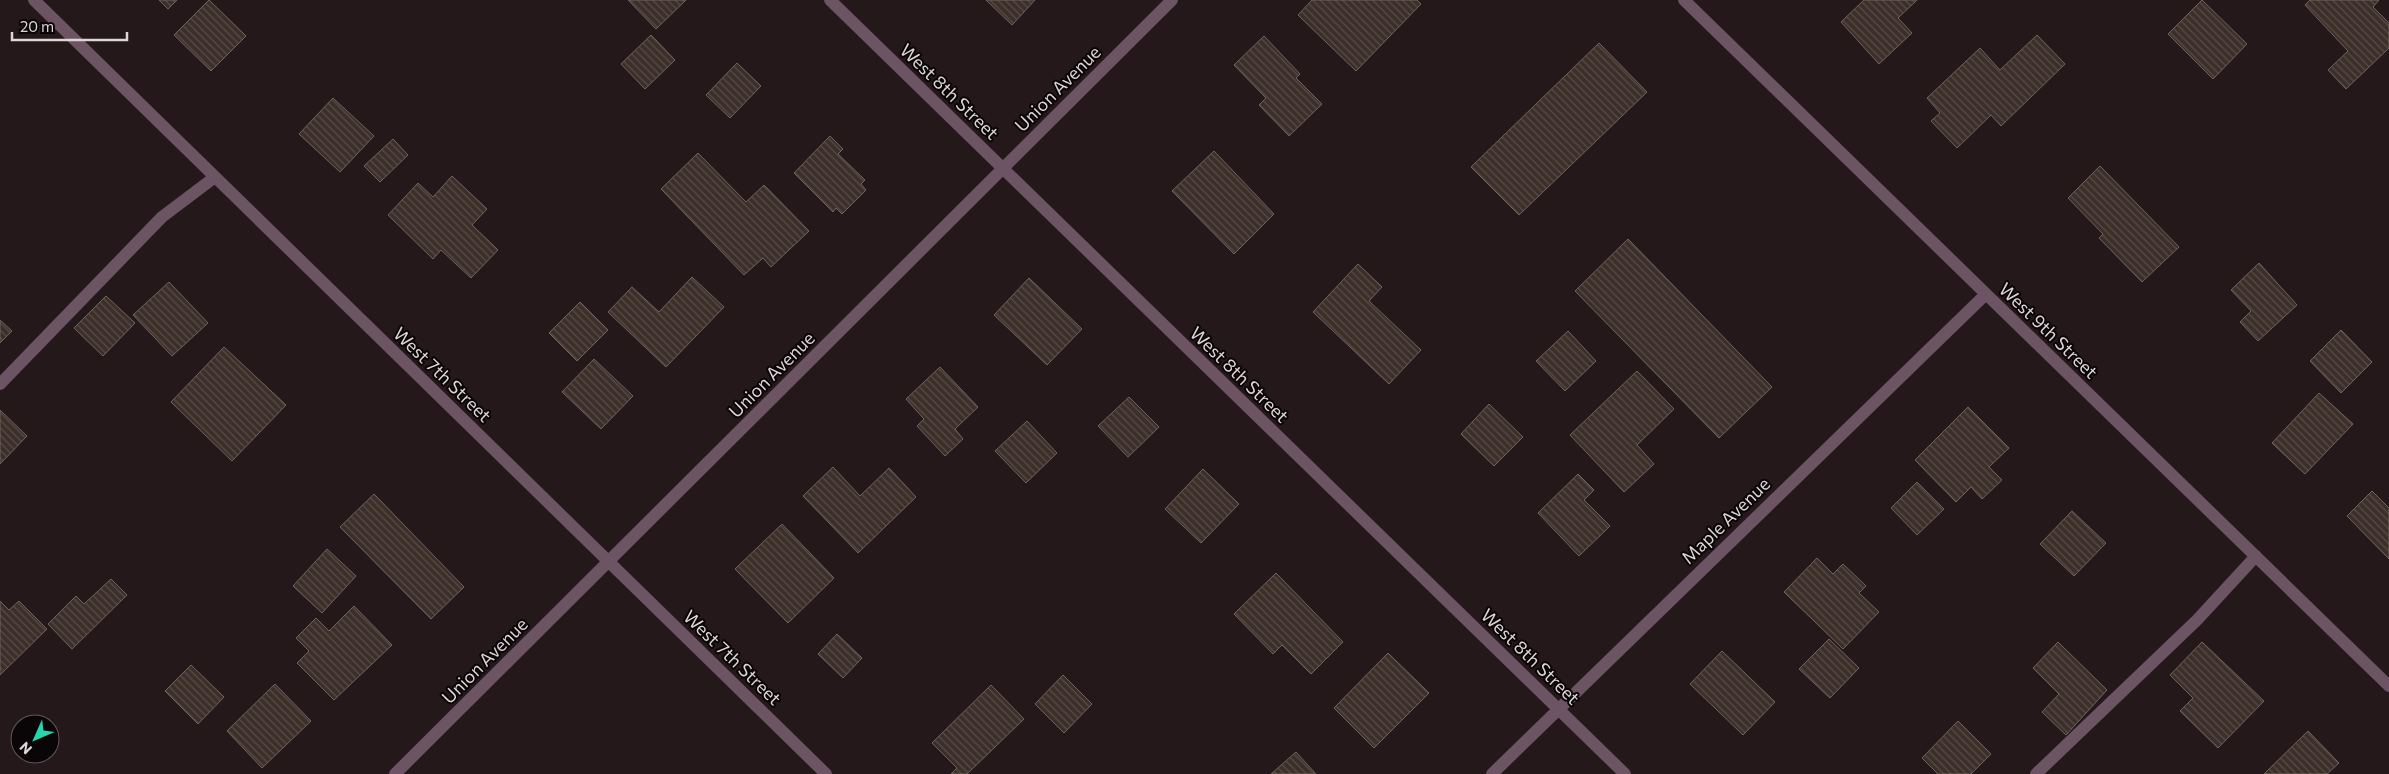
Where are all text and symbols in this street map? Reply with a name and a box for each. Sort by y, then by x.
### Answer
scale bar [12,10,128,42]
text: 20 m [20,17,54,35]
street label: West 8th Street [896,39,1004,144]
street label: Union Avenue [1010,41,1105,136]
street label: West 9th Street [1995,278,2103,383]
street label: West 7th Street [389,322,496,426]
street label: West 8th Street [1186,322,1294,427]
street label: Union Avenue [724,327,819,422]
street label: Maple Avenue [1676,473,1774,568]
street label: West 8th Street [1477,604,1585,709]
street label: West 7th Street [679,605,786,709]
street label: Union Avenue [437,613,532,708]
north arrow [10,714,60,764]
text: N [16,739,35,758]

